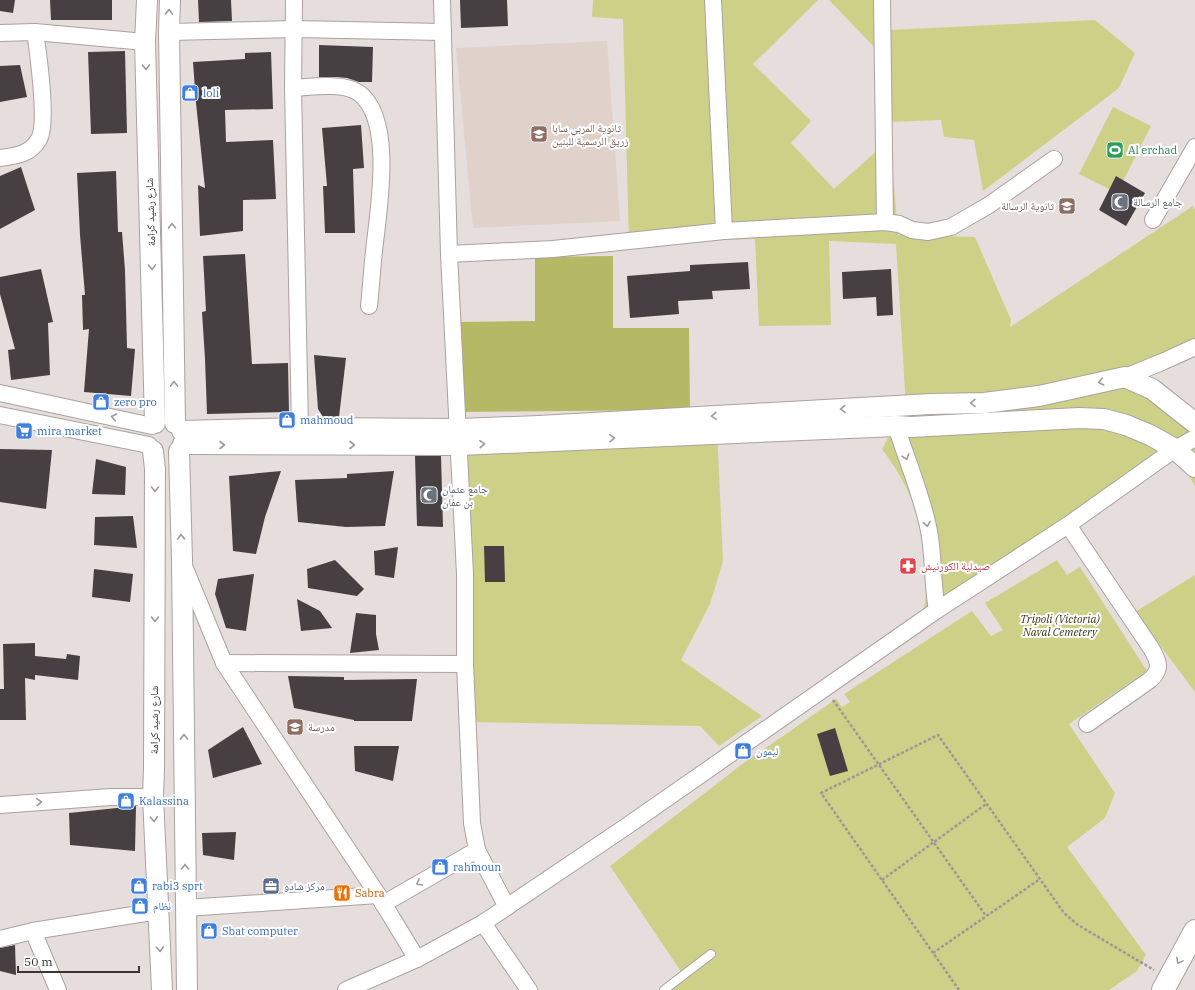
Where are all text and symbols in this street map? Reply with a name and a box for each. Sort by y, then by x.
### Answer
one-way arrow [165,9,174,15]
one-way arrow [142,64,150,70]
shop icon: loli [180,83,200,103]
place label: loli [203,86,220,100]
place label: ثانوية المربي سابا زريق الرسمية للبنين [552,121,628,148]
school or university icon: ثانوية المربي سابا زريق الرسمية للبنين [529,124,549,144]
sports icon: Al erchad [1105,140,1125,160]
place label: Al erchad [1128,143,1178,157]
street label: شارع رشيد كرامة [142,178,158,246]
mosque icon: جامع الرسالة [1110,192,1130,212]
place label: جامع الرسالة [1133,195,1182,209]
school or university icon: ثانوية الرسالة [1057,196,1077,216]
place label: ثانوية الرسالة [1001,199,1054,213]
one-way arrow [168,223,176,229]
one-way arrow [148,264,156,270]
one-way arrow [1098,377,1104,385]
one-way arrow [170,381,178,387]
shop icon: zero pro [91,392,111,412]
place label: zero pro [114,395,157,409]
one-way arrow [970,399,976,407]
one-way arrow [840,404,846,413]
shop icon: mahmoud [277,410,297,430]
one-way arrow [711,412,717,421]
place label: mahmoud [300,413,354,427]
one-way arrow [111,414,117,422]
supermarket icon: mira market [14,421,34,441]
place label: mira market [37,424,102,438]
one-way arrow [609,434,615,442]
one-way arrow [479,439,485,448]
one-way arrow [219,441,225,449]
one-way arrow [349,441,355,449]
one-way arrow [902,453,910,460]
place label: جامع عثمان بن عفان [442,482,488,509]
mosque icon: جامع عثمان بن عفان [419,485,439,505]
one-way arrow [151,486,159,492]
one-way arrow [923,521,931,528]
one-way arrow [177,534,186,540]
pharmacy icon: صيدلية الكورنيش [898,556,918,576]
place label: صيدلية الكورنيش [921,559,990,573]
park label: Tripoli (Victoria) Naval Cemetery [1020,612,1100,639]
one-way arrow [151,616,159,622]
street label: شارع رشيد كرامة [147,686,161,754]
school or university icon: مدرسة [285,717,305,737]
place label: مدرسة [308,720,335,734]
one-way arrow [179,734,188,740]
shop icon: ليمون [733,741,753,761]
place label: ليمون [756,744,778,758]
shop icon: Kalassina [116,791,136,811]
place label: Kalassina [139,794,189,808]
one-way arrow [36,798,42,807]
one-way arrow [150,816,158,822]
shop icon: rahmoun [430,857,450,877]
place label: rahmoun [453,860,501,874]
one-way arrow [181,864,189,870]
shop icon: rabi3 sprt [129,876,149,896]
office icon: مركز شادو [261,876,281,896]
place label: rabi3 sprt [152,879,203,893]
place label: مركز شادو [284,879,325,893]
one-way arrow [416,879,423,886]
restaurant icon: Sabra [332,883,352,903]
place label: Sabra [355,886,385,900]
shop icon: نظام [130,896,150,916]
place label: نظام [153,899,171,913]
shop icon: Sbat computer [199,921,219,941]
place label: Sbat computer [222,924,298,938]
one-way arrow [156,946,164,952]
scale bar [18,948,139,974]
text: 50 m [24,954,53,969]
one-way arrow [1177,957,1184,964]

